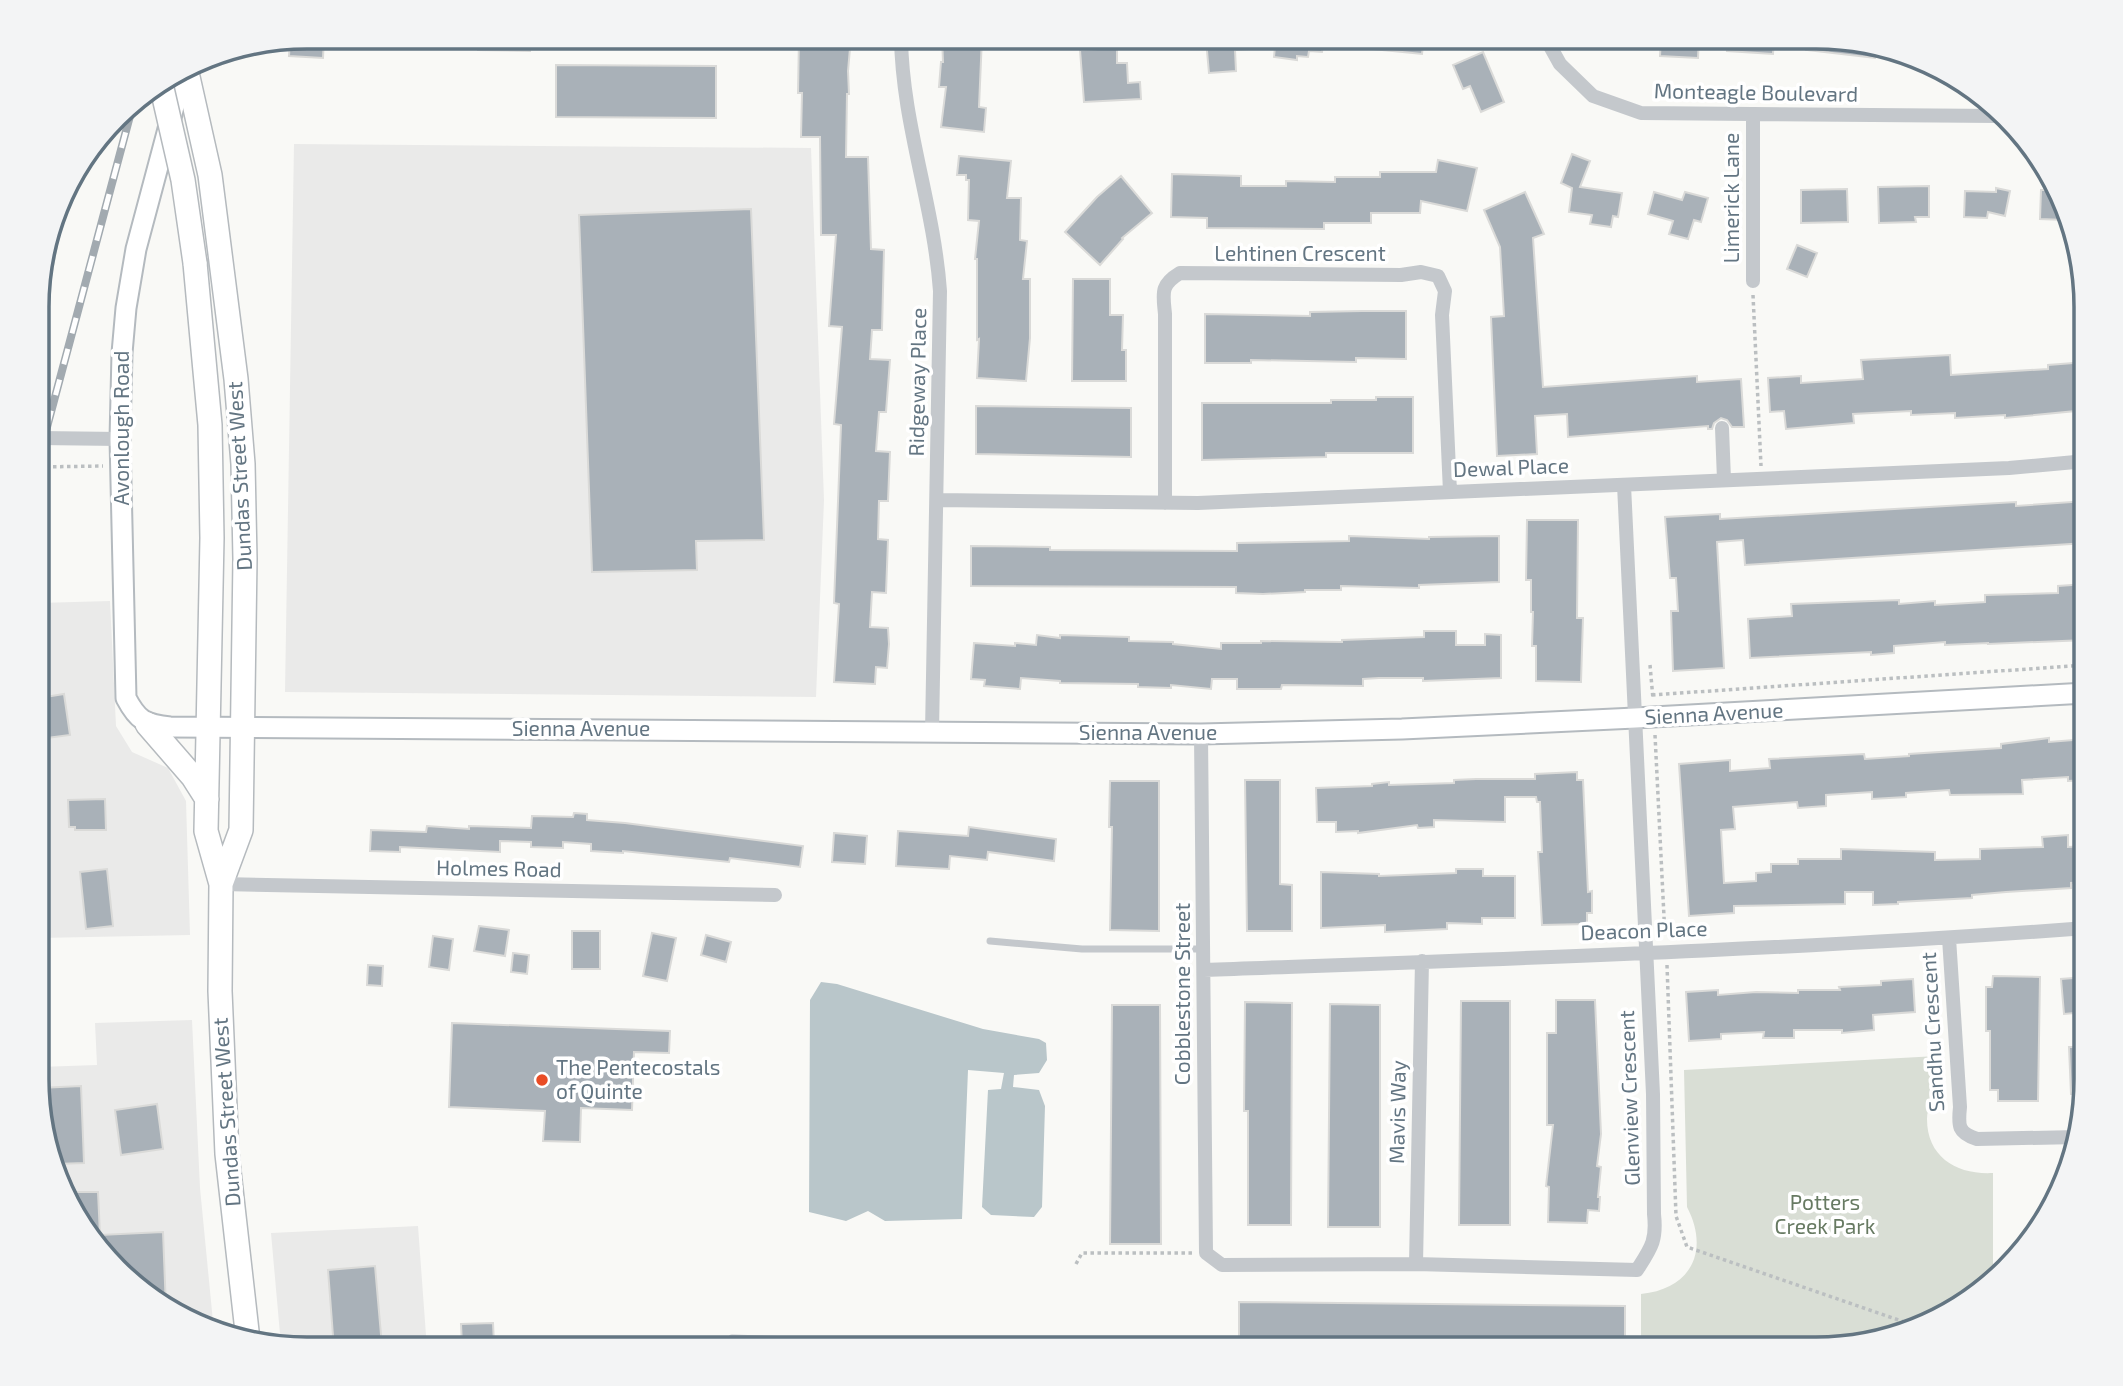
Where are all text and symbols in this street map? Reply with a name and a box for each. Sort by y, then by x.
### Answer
street label: Monteagle Boulevard [1654,77,1858,106]
street label: Limerick Lane [1718,133,1743,263]
street label: Lehtinen Crescent [1214,240,1386,265]
street label: Ridgeway Place [903,307,930,457]
street label: Avonlough Road [108,351,133,505]
street label: Dundas Street West [221,381,256,571]
street label: Dewal Place [1453,452,1569,481]
street label: Sienna Avenue [1644,696,1784,729]
street label: Sienna Avenue [512,715,650,740]
street label: Sienna Avenue [1079,719,1217,744]
street label: Holmes Road [436,854,562,881]
street label: Cobblestone Street [1169,903,1194,1085]
street label: Deacon Place [1580,915,1708,944]
street label: Sandhu Crescent [1915,952,1948,1113]
street label: Glenview Crescent [1613,1010,1644,1186]
street label: Dundas Street West [206,1017,245,1207]
place label: The Pentecostals of Quinte [556,1054,721,1104]
street label: Mavis Way [1383,1060,1410,1164]
marker: The Pentecostals of Quinte [534,1072,550,1088]
park label: Potters Creek Park [1775,1189,1876,1238]

